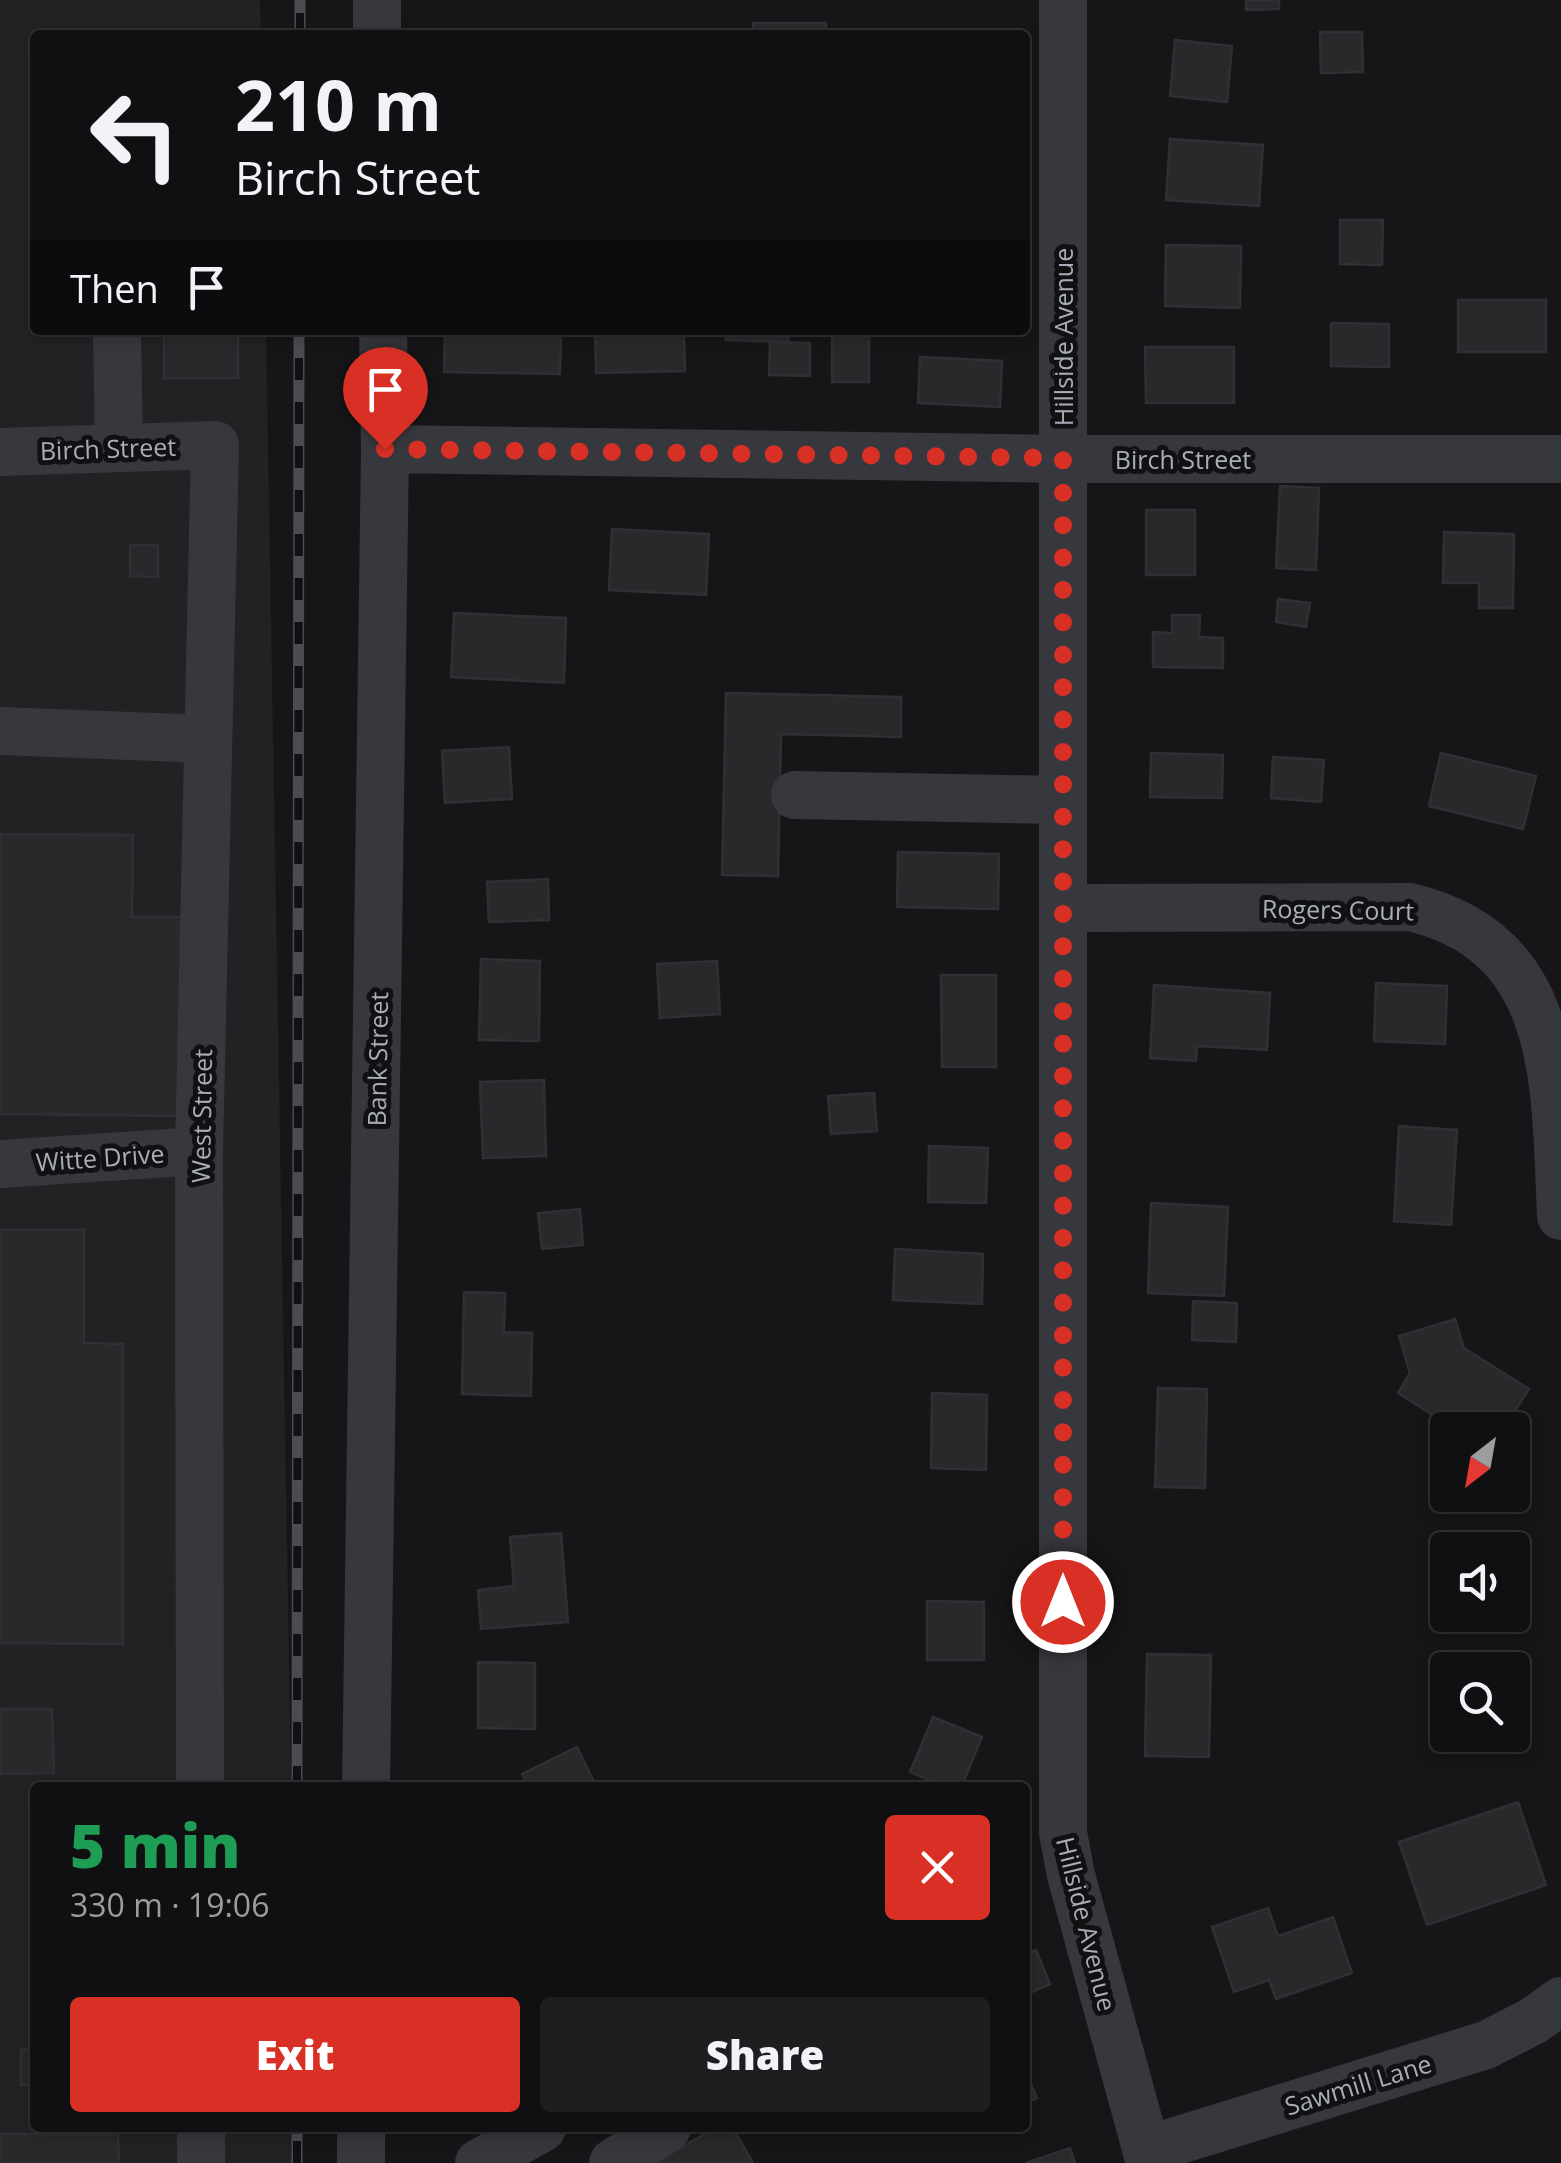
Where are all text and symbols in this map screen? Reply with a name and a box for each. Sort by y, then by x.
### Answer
text: 210 m [235,56,442,152]
icon: left [70,70,200,200]
text: Birch Street [235,147,480,208]
street label: Hillside Avenue [1046,248,1080,426]
icon: arrive [179,260,234,315]
text: Then [70,262,159,314]
pin [343,347,428,450]
icon: arrive [358,362,413,417]
street label: Birch Street [39,429,177,467]
street label: Birch Street [1115,442,1251,476]
street label: Rogers Court [1262,891,1414,927]
street label: Bank Street [359,991,395,1127]
street label: West Street [183,1048,219,1183]
street label: Witte Drive [34,1136,166,1178]
north arrow [1430,1412,1530,1512]
map controls [1430,1412,1530,1752]
button: sound [1430,1532,1530,1632]
position arrow [1011,1550,1115,1654]
button: search [1430,1652,1530,1752]
text: 5 min [70,1804,240,1886]
button: close [885,1815,990,1920]
street label: Hillside Avenue [1049,1833,1125,2015]
text: 330 m · 19:06 [70,1883,269,1926]
button: Exit [70,1997,520,2112]
button: Share [540,1997,990,2112]
street label: Sawmill Lane [1280,2046,1436,2122]

